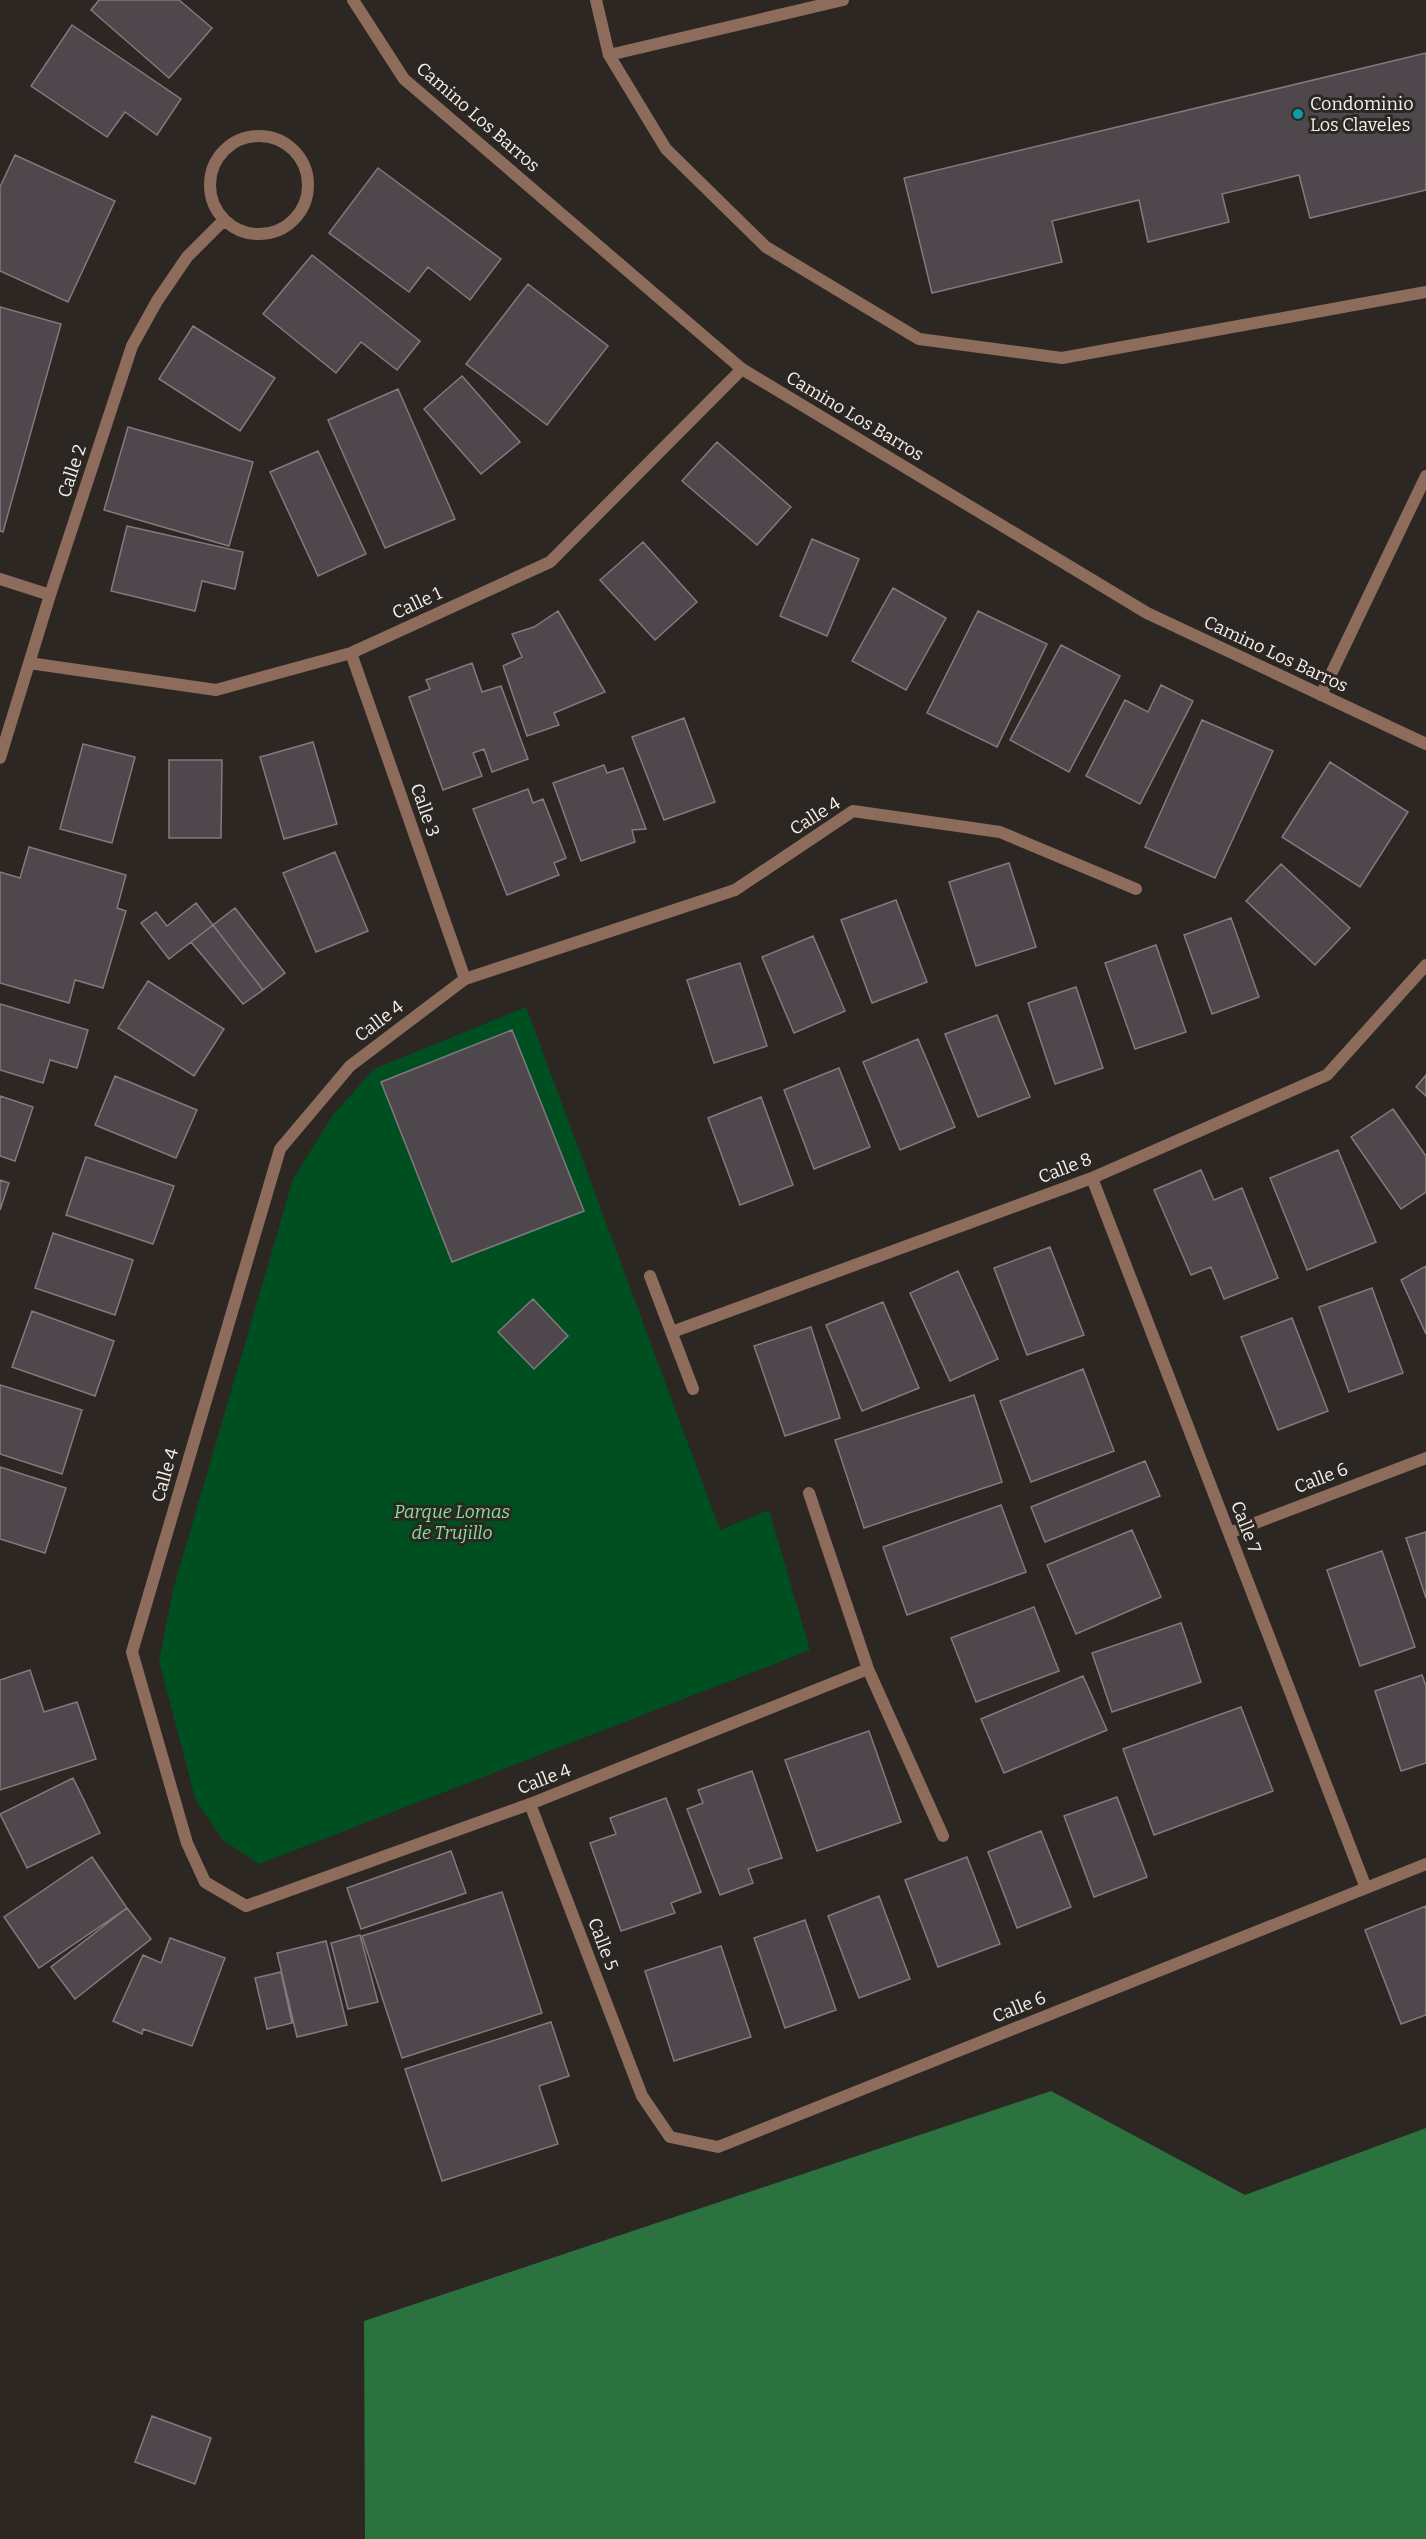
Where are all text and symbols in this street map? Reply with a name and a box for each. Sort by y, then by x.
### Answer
street label: Camino Los Barros [412,57,544,177]
place label: Condominio Los Claveles [1310,93,1414,136]
marker: Condominio Los Claveles [1291,107,1305,121]
street label: Camino Los Barros [782,366,928,466]
street label: Calle 2 [53,442,91,500]
street label: Calle 1 [389,582,446,624]
street label: Camino Los Barros [1200,611,1352,697]
street label: Calle 3 [406,780,444,840]
street label: Calle 4 [786,792,845,840]
street label: Calle 4 [350,995,408,1046]
street label: Calle 8 [1035,1148,1095,1188]
street label: Calle 4 [147,1445,183,1505]
street label: Calle 6 [1291,1458,1351,1498]
street label: Calle 7 [1226,1498,1266,1556]
park label: Parque Lomas de Trujillo [394,1501,511,1544]
street label: Calle 4 [514,1759,574,1799]
street label: Calle 5 [583,1915,623,1973]
street label: Calle 6 [989,1986,1049,2028]

